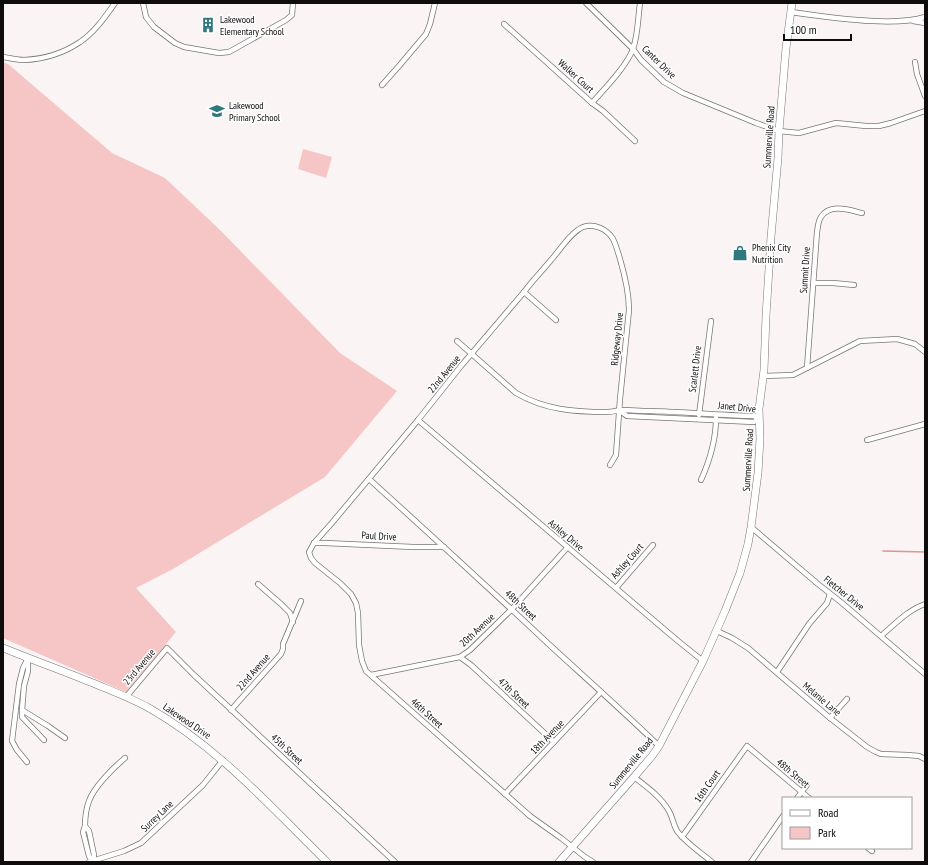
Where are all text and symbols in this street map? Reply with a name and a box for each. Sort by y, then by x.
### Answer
place label: Lakewood Elementary School [220,13,285,38]
building icon: Lakewood Elementary School [199,16,217,34]
scale bar [784,16,851,42]
text: 100 m [790,22,817,37]
street label: Canter Drive [639,43,679,81]
street label: Walker Court [555,56,597,96]
place label: Lakewood Primary School [229,99,281,124]
school or university icon: Lakewood Primary School [208,102,226,120]
street label: Summerville Road [760,105,778,169]
place label: Phenix City Nutrition [752,241,791,266]
shop icon: Phenix City Nutrition [731,244,749,262]
street label: Summit Drive [797,246,813,294]
street label: Ridgeway Drive [608,312,626,366]
street label: Scarlett Drive [686,345,704,393]
street label: 22nd Avenue [425,352,463,396]
street label: Janet Drive [716,398,757,415]
street label: Summerville Road [740,428,756,492]
street label: Ashley Drive [546,516,586,554]
street label: Paul Drive [361,529,397,543]
street label: Ashley Court [608,540,646,582]
street label: Fletcher Drive [821,573,867,613]
street label: 48th Street [502,587,540,623]
street label: 20th Avenue [457,610,497,650]
street label: 23rd Avenue [120,646,158,688]
street label: 22nd Avenue [233,651,273,693]
street label: 47th Street [495,675,533,711]
street label: Melanie Lane [800,679,844,719]
street label: 46th Street [408,695,446,731]
street label: Lakewood Drive [161,700,213,742]
street label: 18th Avenue [527,717,567,757]
street label: 45th Street [268,731,306,767]
street label: Summerville Road [606,735,656,791]
street label: 48th Street [774,755,812,791]
street label: 16th Court [691,767,723,805]
street label: Surrey Lane [138,797,176,835]
legend [782,797,912,849]
text: Road [818,805,838,820]
text: Park [818,825,836,840]

